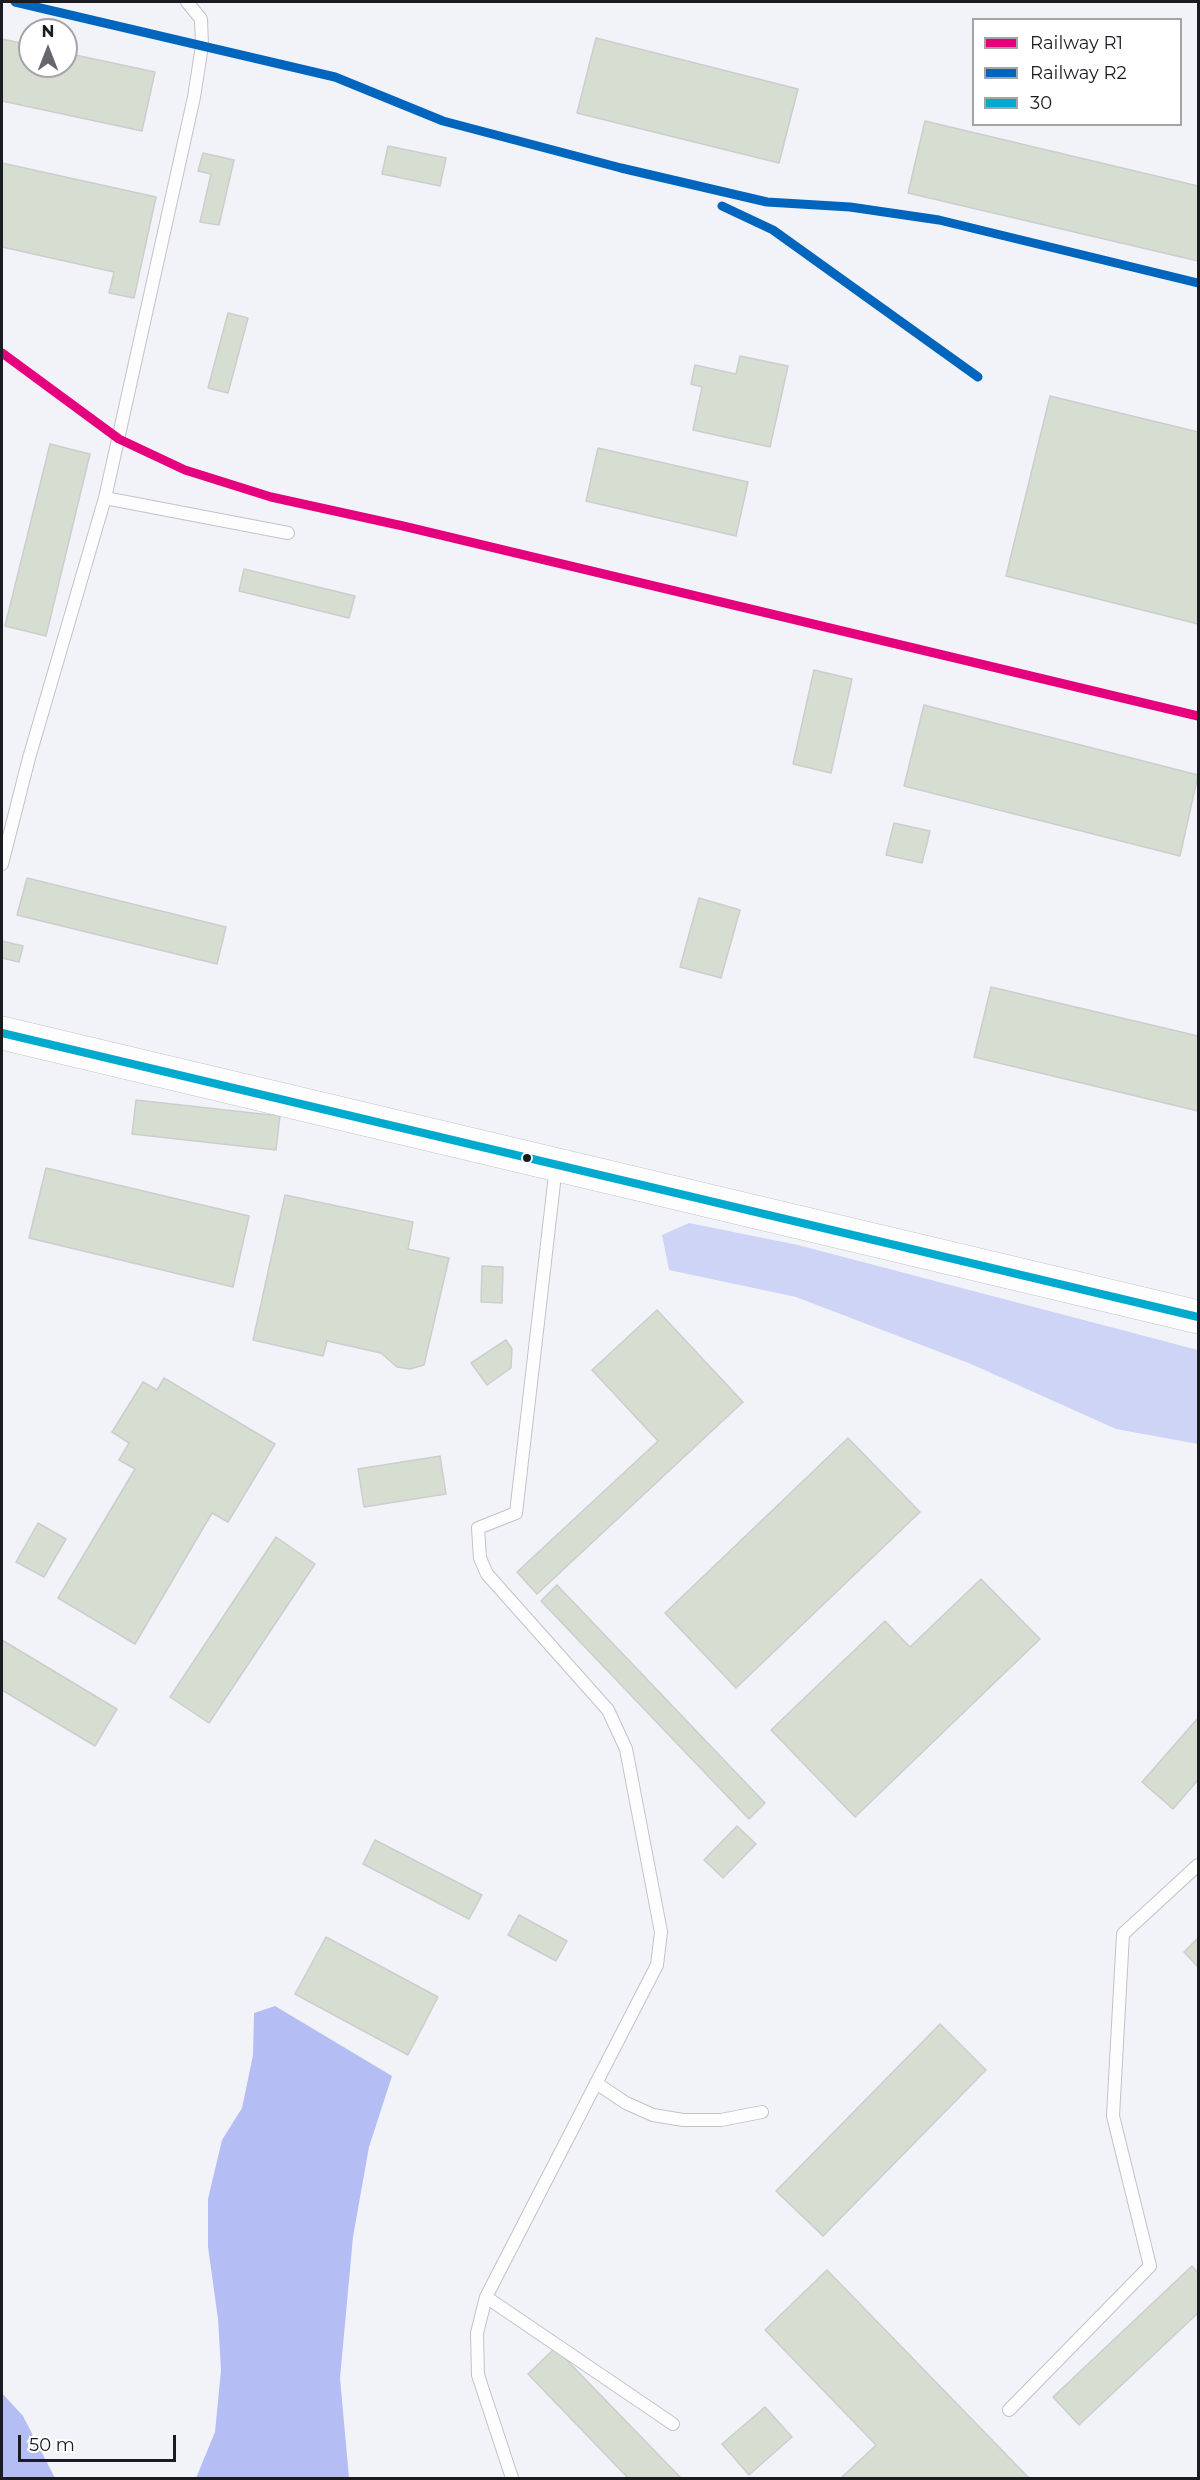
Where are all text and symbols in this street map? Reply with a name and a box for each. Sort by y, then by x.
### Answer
north arrow [18,18,78,78]
legend [972,18,1182,126]
text: N [42,22,54,41]
text: Railway R1 [1030,32,1123,54]
text: Railway R2 [1030,62,1127,84]
text: 30 [1030,92,1052,114]
unlabelled marker [521,1152,533,1164]
scale bar [21,2423,178,2461]
text: 50 m [29,2434,75,2456]

